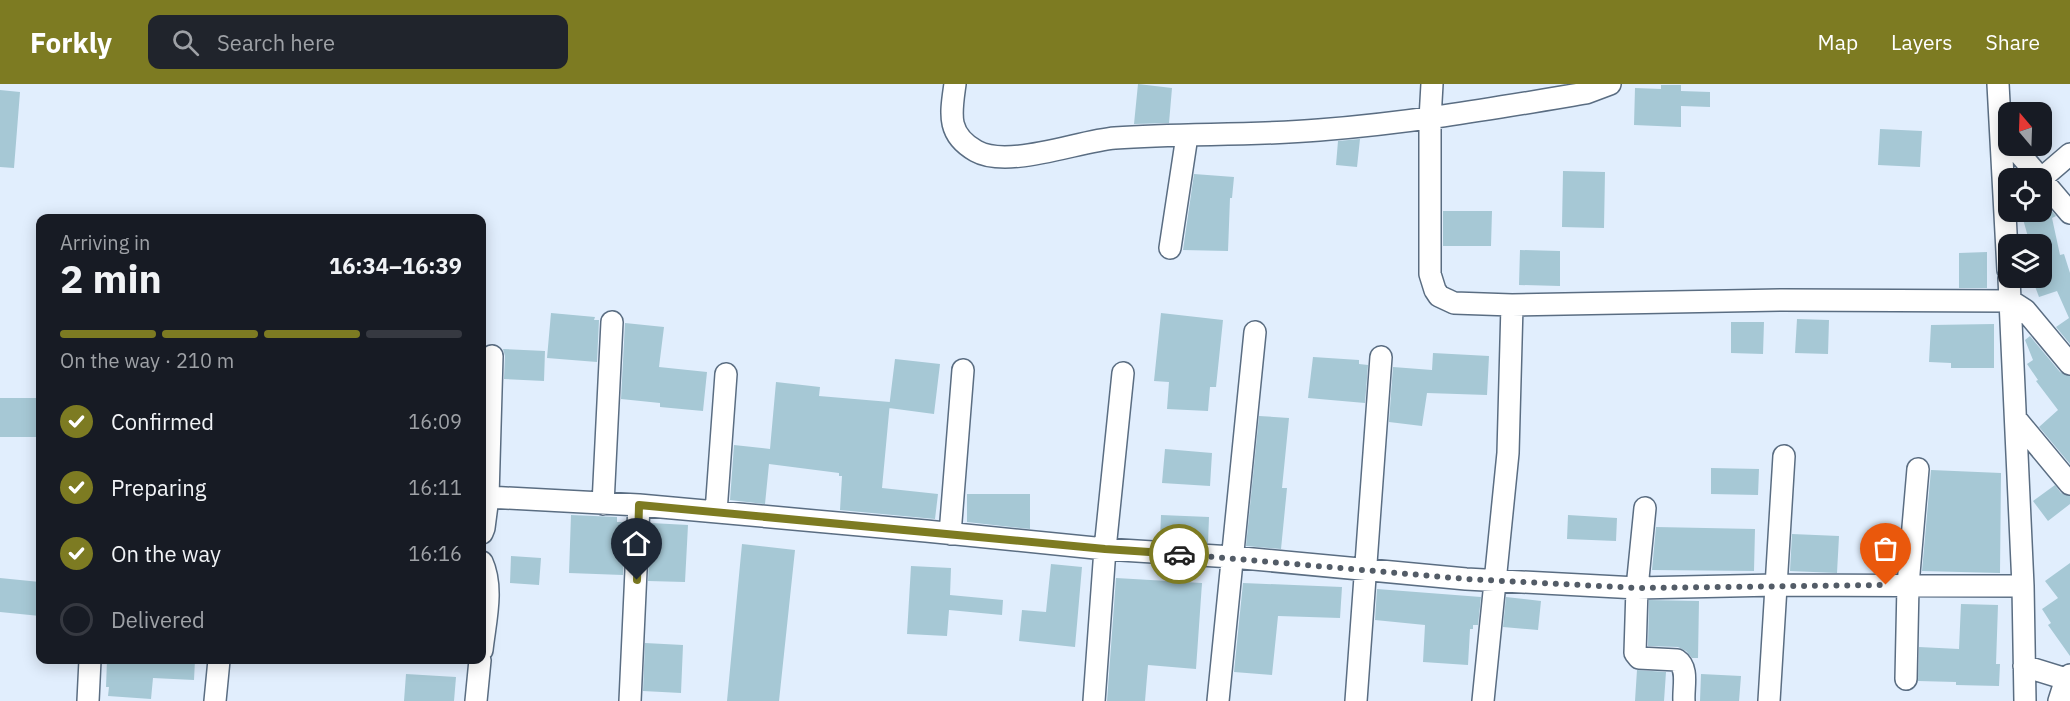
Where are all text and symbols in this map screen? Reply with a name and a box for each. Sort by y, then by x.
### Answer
search box [148,15,568,69]
text: Forkly [30,24,112,61]
icon: search [169,26,202,59]
text: Search here [217,28,335,57]
text: Map [1818,28,1858,56]
text: Layers [1891,28,1953,56]
text: Share [1986,28,2040,56]
north arrow [1998,102,2052,156]
map controls [1998,102,2052,288]
button: locate [1998,168,2052,222]
text: Arriving in [60,229,150,256]
button: layers [1998,234,2052,288]
text: 16:34–16:39 [329,251,462,280]
text: 2 min [60,253,162,304]
text: On the way · 210 m [60,347,234,374]
icon: check [60,405,93,438]
text: Confirmed [111,407,214,436]
text: 16:09 [408,408,462,435]
icon: check [60,471,93,504]
text: Preparing [111,473,206,502]
text: 16:11 [408,474,462,501]
pin [611,518,662,580]
pin [1860,523,1911,585]
courier [1149,524,1209,584]
icon: home [620,527,653,560]
icon: bag [1869,532,1902,565]
icon: check [60,537,93,570]
icon: car [1163,538,1196,571]
text: On the way [111,539,221,568]
text: 16:16 [408,540,462,567]
text: Delivered [111,605,205,634]

